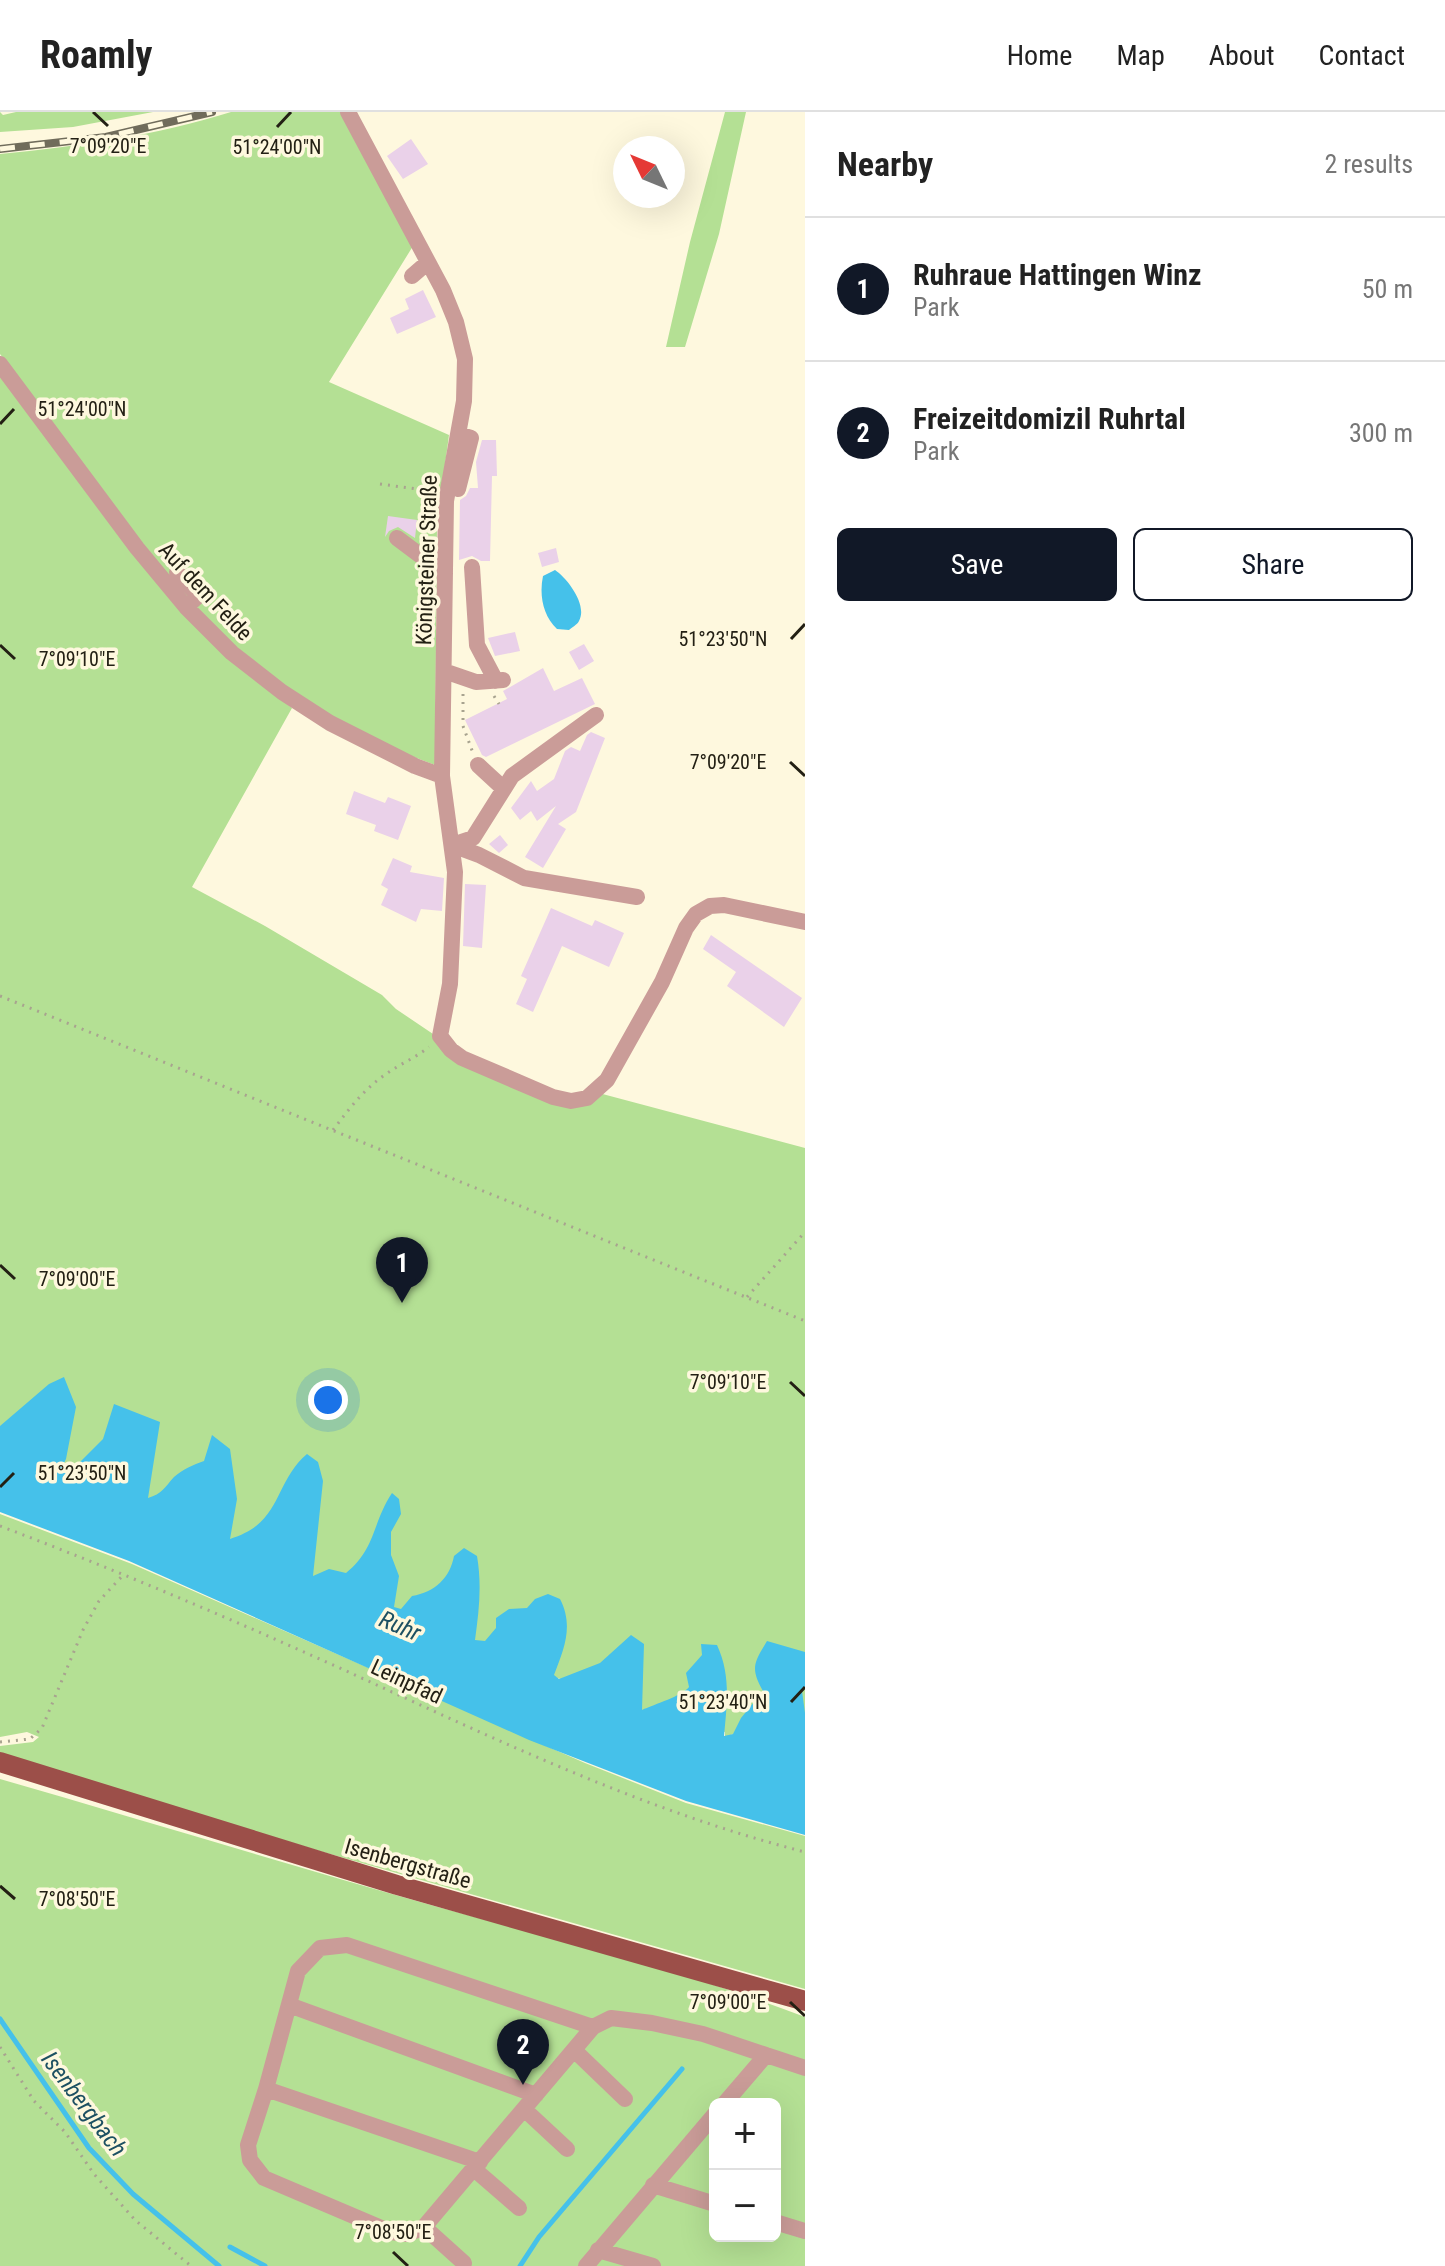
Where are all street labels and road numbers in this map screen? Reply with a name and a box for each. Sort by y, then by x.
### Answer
street label: Königsteiner Straße [411,474,442,646]
street label: Auf dem Felde [154,537,257,646]
street label: Leinpfad [367,1654,446,1709]
street label: Isenbergstraße [342,1834,474,1893]

